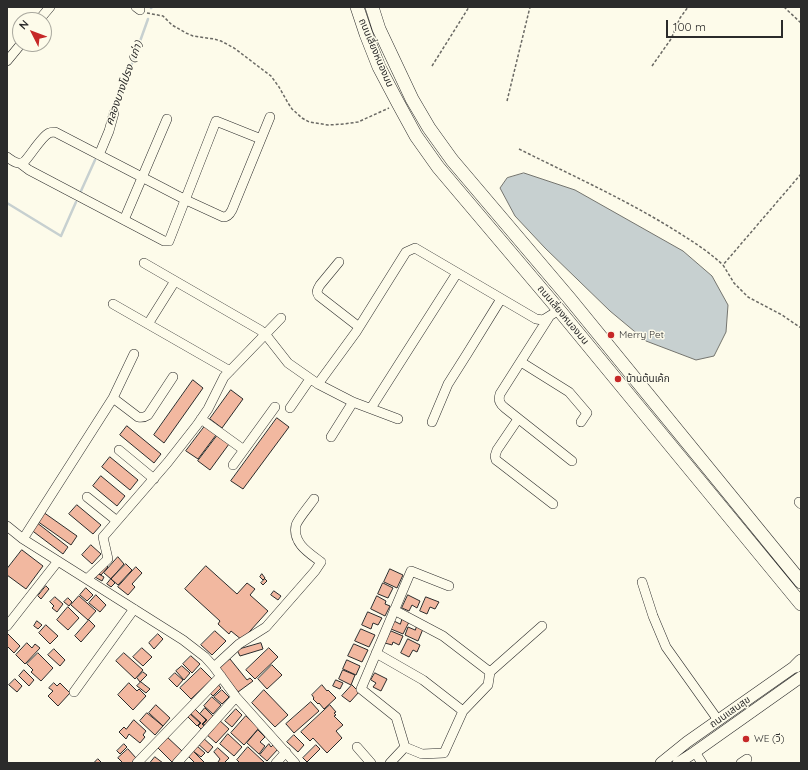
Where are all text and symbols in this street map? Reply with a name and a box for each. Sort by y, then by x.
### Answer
north arrow [12,12,52,52]
scale bar [668,12,785,38]
text: N [16,17,32,32]
street label: ถนนเลี่ยงหนองมน [356,17,396,89]
text: 100 m [673,19,706,34]
water label: คลองบางโปรง (เก่า) [103,39,145,127]
street label: ถนนเลี่ยงหนองมน [535,283,591,347]
place label: Merry Pet [619,329,664,341]
marker: Merry Pet [606,330,616,340]
place label: บ้านต้นเค้ก [626,373,670,385]
marker: บ้านต้นเค้ก [613,374,623,384]
street label: ถนนแสนสุข [707,694,753,730]
place label: WE (วี) [754,733,784,745]
marker: WE (วี) [741,734,751,744]

